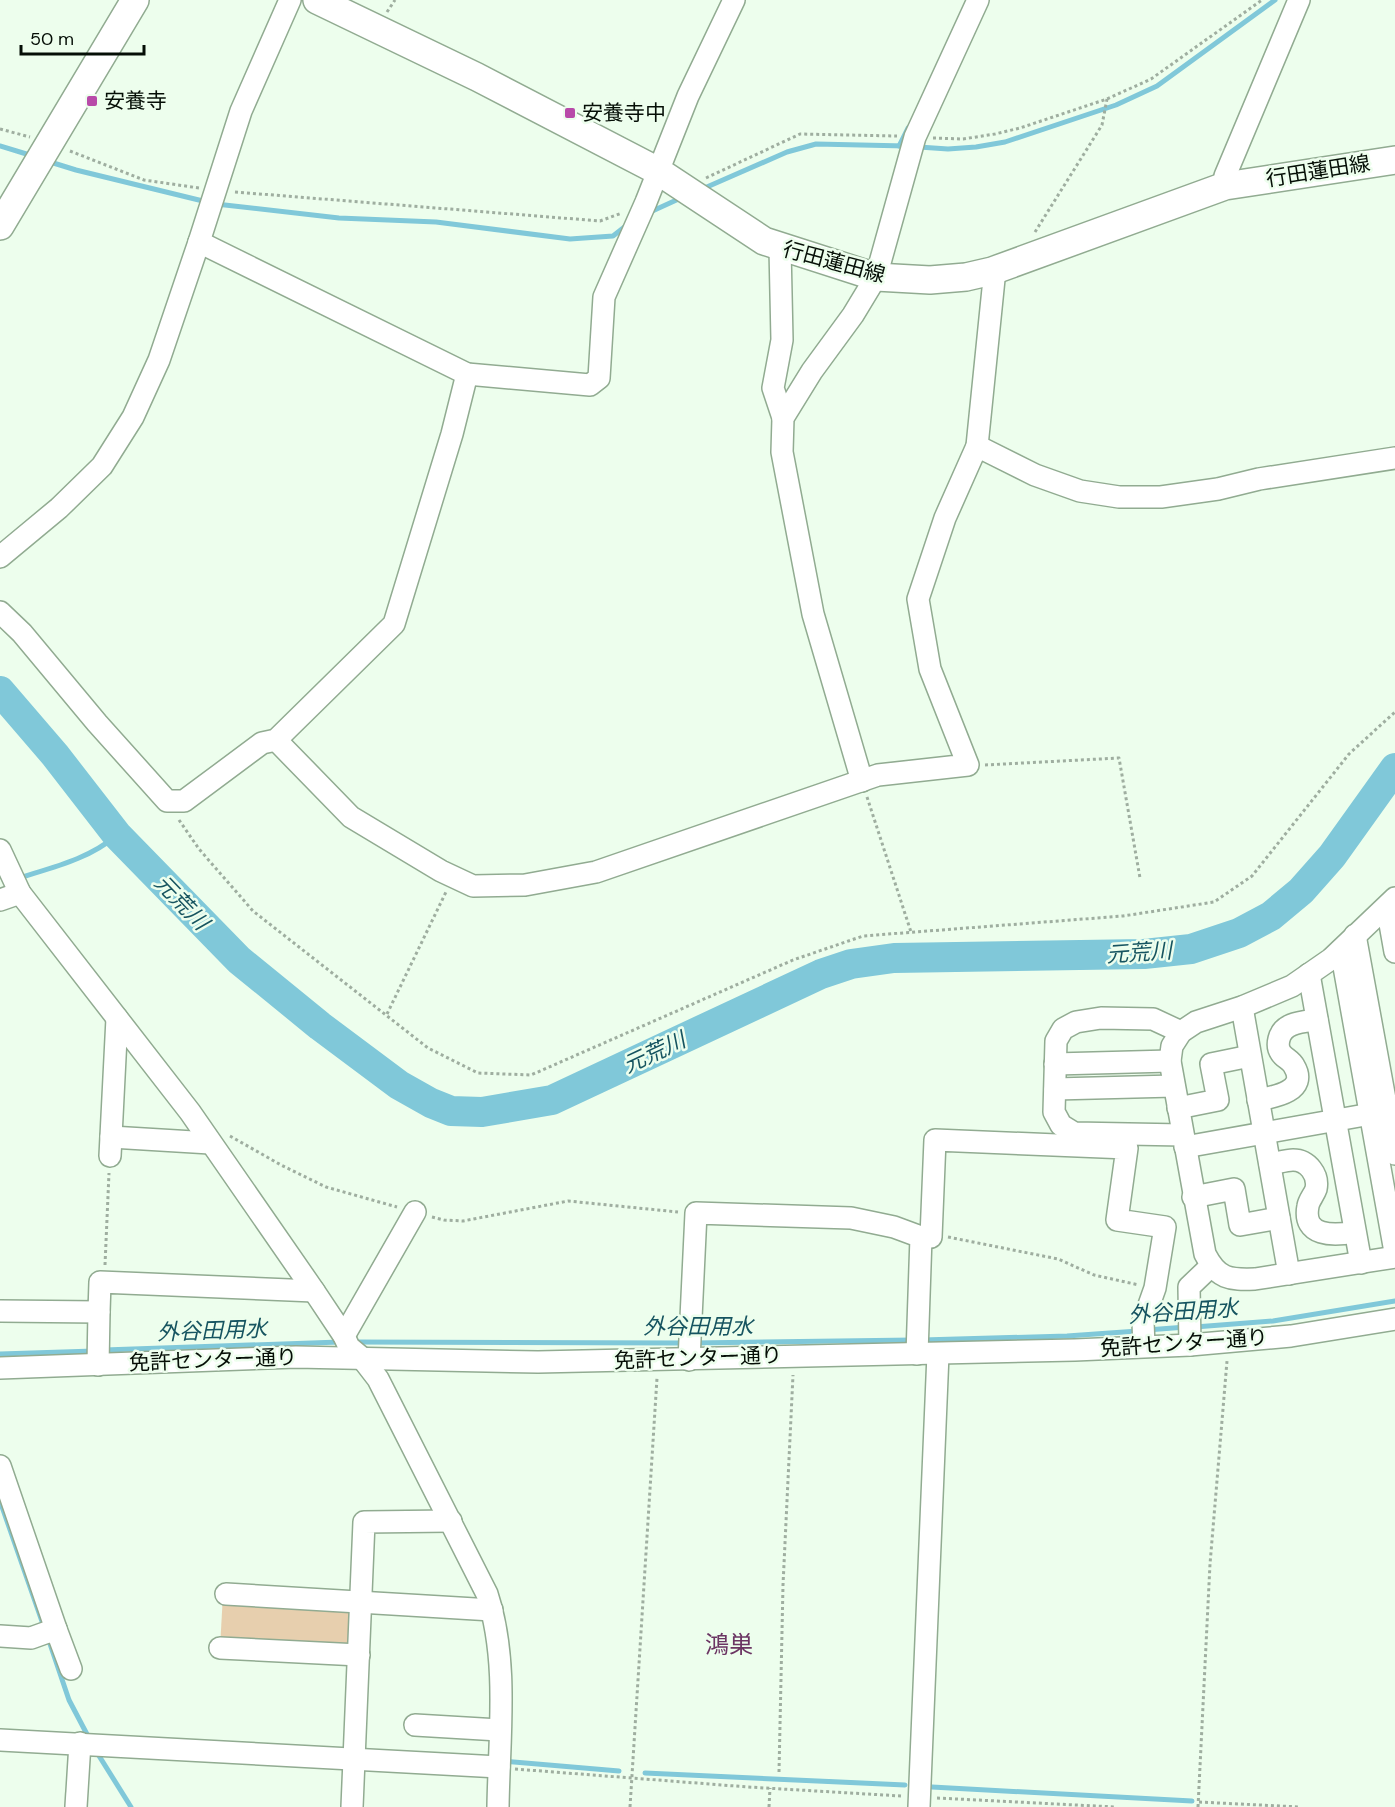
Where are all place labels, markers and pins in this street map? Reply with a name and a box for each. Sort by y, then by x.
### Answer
place label: 安養寺 [104,87,167,115]
marker: 安養寺 [85,94,99,108]
place label: 安養寺中 [582,99,666,127]
marker: 安養寺中 [563,106,577,120]

